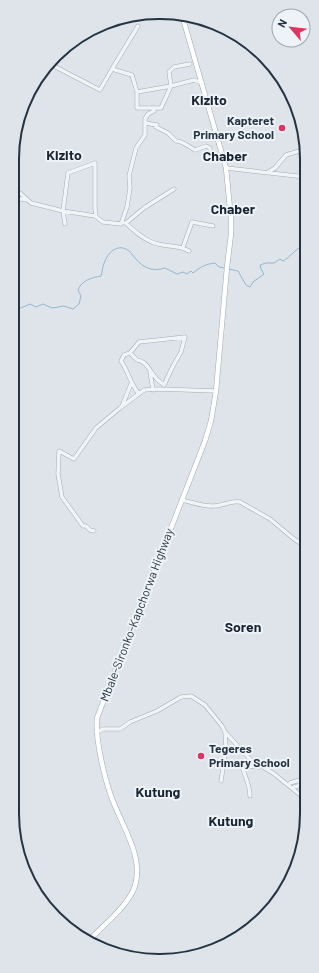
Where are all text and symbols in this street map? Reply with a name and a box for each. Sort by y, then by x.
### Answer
north arrow [271,8,311,48]
text: N [274,17,289,29]
district label: Kizito [191,91,227,108]
place label: Kapteret Primary School [193,113,274,141]
marker: Kapteret Primary School [277,123,287,133]
district label: Kizito [46,146,82,163]
district label: Chaber [203,147,248,164]
district label: Chaber [211,200,256,217]
street label: Mbale-Sironko-Kapchorwa Highway [97,526,176,703]
district label: Soren [225,618,261,635]
place label: Tegeres Primary School [209,741,290,769]
marker: Tegeres Primary School [196,751,206,761]
district label: Kutung [136,783,181,800]
district label: Kutung [209,812,254,829]

